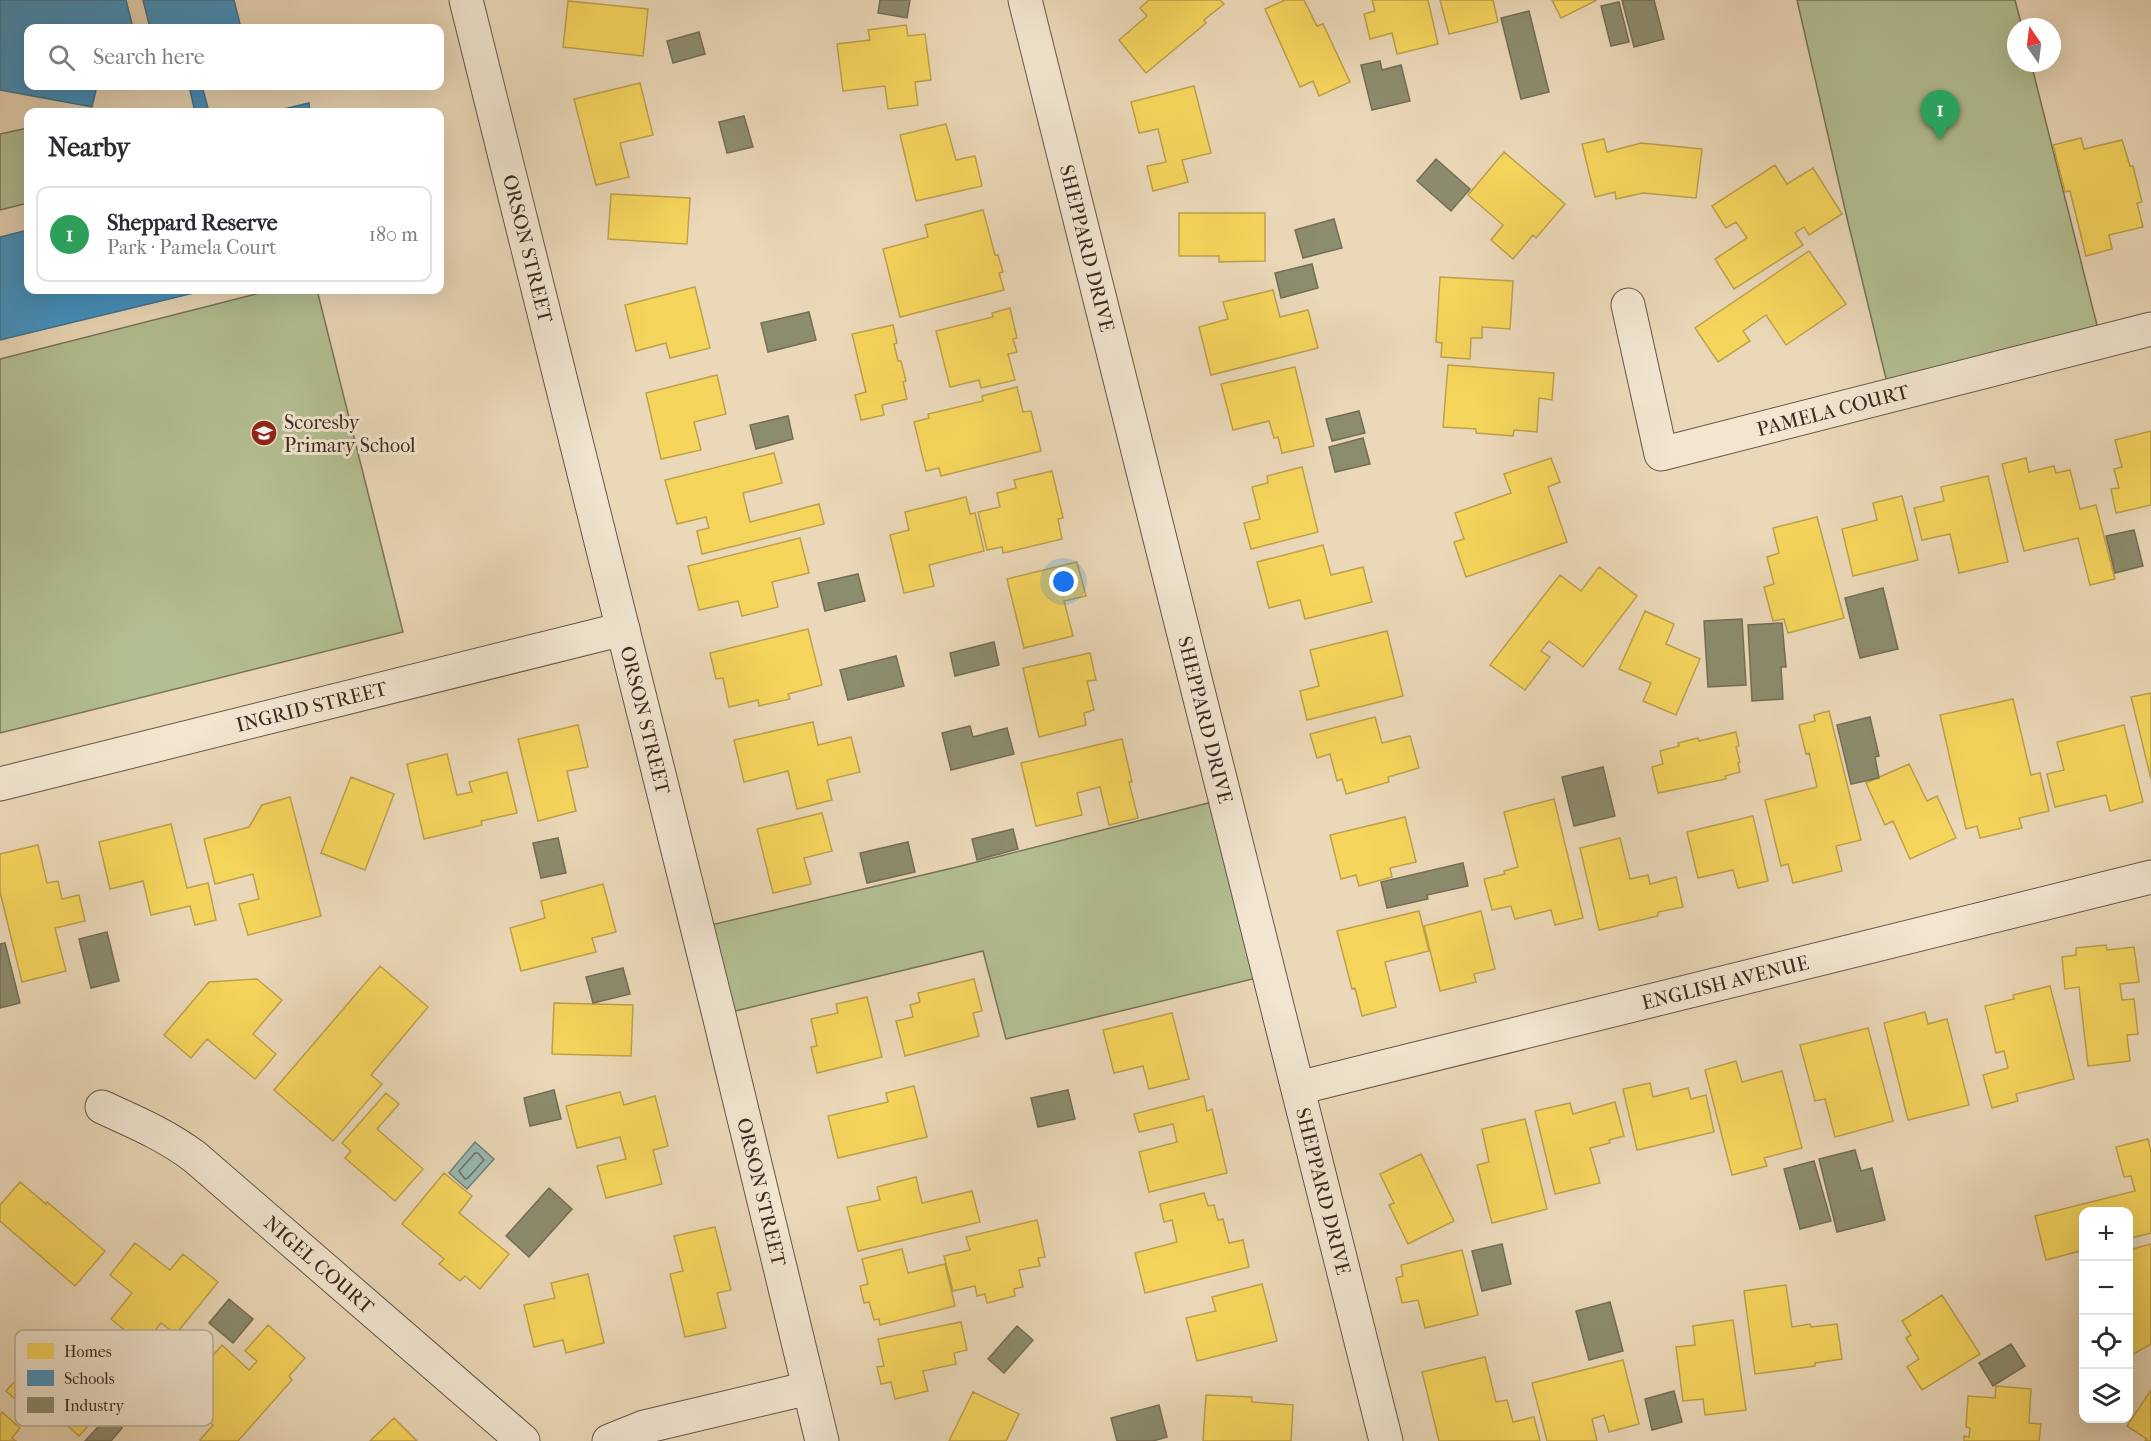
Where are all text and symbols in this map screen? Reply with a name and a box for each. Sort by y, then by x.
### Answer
north arrow [2007,18,2061,72]
search box [24,24,444,90]
icon: search [45,41,78,74]
text: Search here [93,44,205,70]
pin: 1 [1920,90,1960,140]
text: Nearby [48,132,130,163]
street label: SHEPPARD DRIVE [1055,162,1119,334]
street label: ORSON STREET [498,172,558,325]
text: Sheppard Reserve [107,210,278,236]
text: 1 [66,223,73,246]
text: 180 m [369,223,418,246]
text: Park · Pamela Court [107,236,276,259]
street label: PAMELA COURT [1754,380,1912,441]
place label: Scoresby Primary School [284,411,416,457]
school or university icon: Scoresby Primary School [249,418,279,448]
your location [1049,567,1078,596]
street label: SHEPPARD DRIVE [1173,634,1237,806]
street label: ORSON STREET [616,644,675,797]
street label: INGRID STREET [233,676,390,736]
street label: ENGLISH AVENUE [1639,951,1811,1014]
street label: SHEPPARD DRIVE [1291,1105,1355,1277]
street label: ORSON STREET [733,1115,791,1269]
map controls [2079,1207,2133,1423]
button: + [2079,1207,2133,1261]
street label: NIGEL COURT [260,1211,379,1318]
button: − [2079,1261,2133,1315]
button: locate [2079,1315,2133,1369]
legend [15,1330,213,1426]
text: Homes [64,1342,112,1361]
text: Schools [64,1369,115,1388]
button: layers [2079,1369,2133,1423]
text: Industry [64,1396,125,1415]

